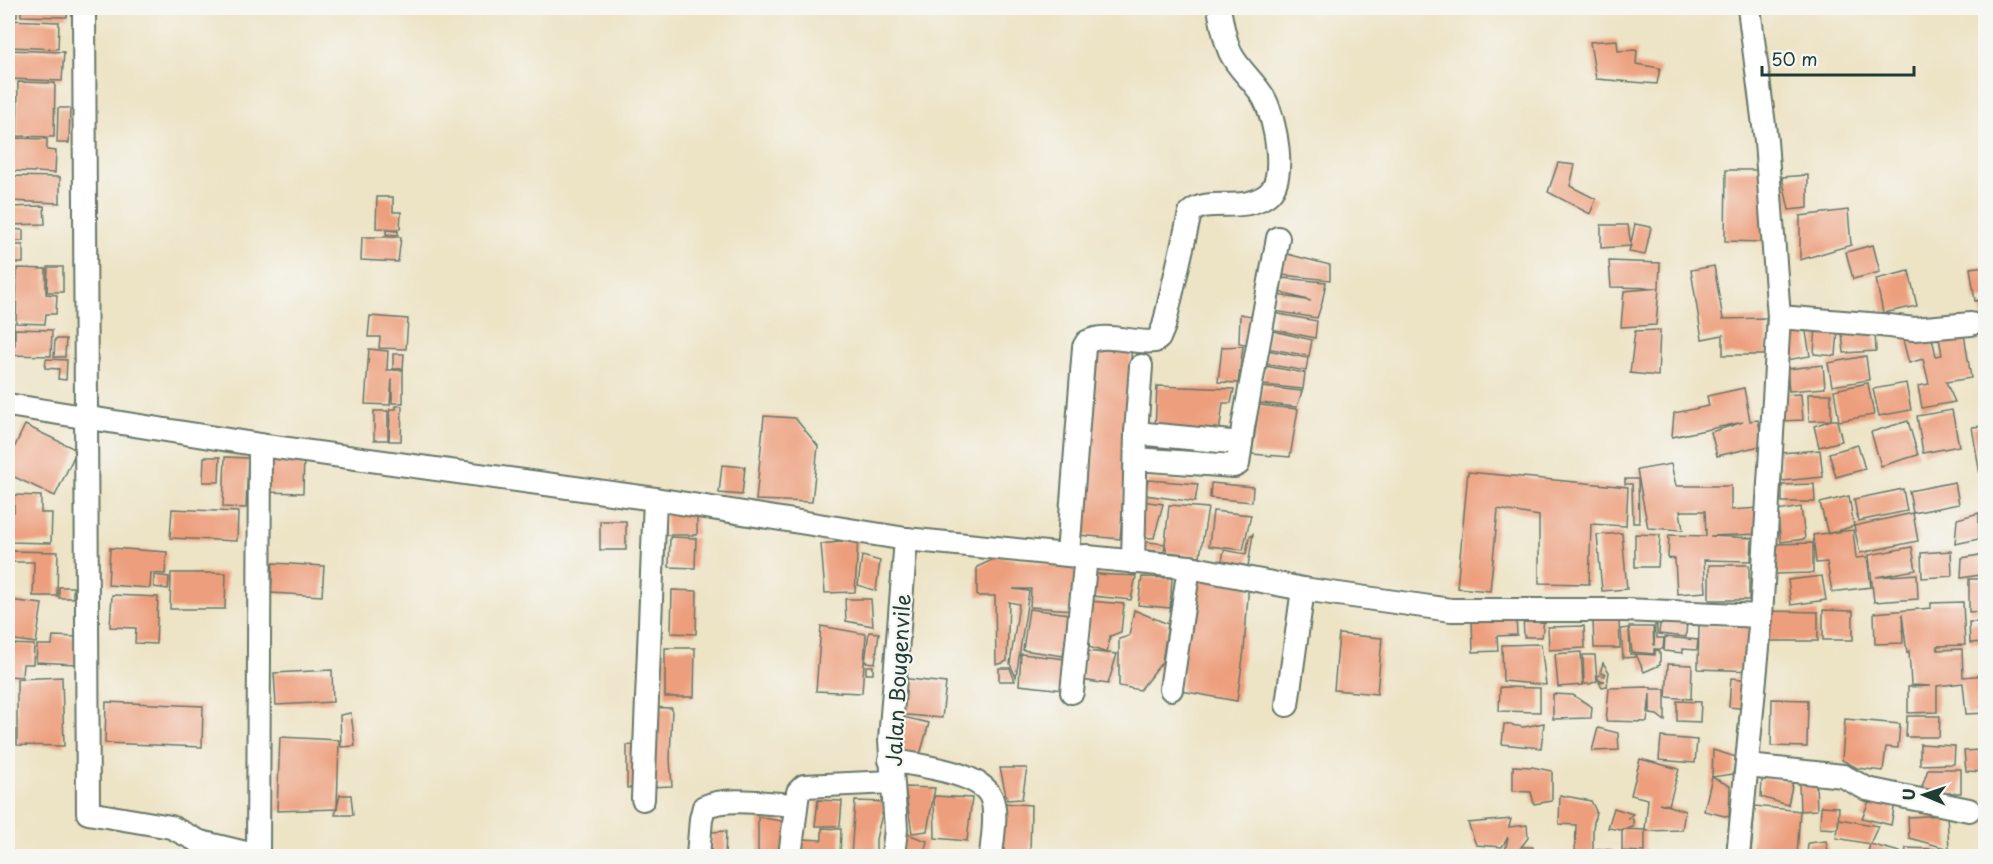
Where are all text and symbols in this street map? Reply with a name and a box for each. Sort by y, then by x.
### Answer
scale bar [1762,39,1914,77]
text: 50 m [1771,45,1818,72]
street label: Jalan Bougenvile [877,593,917,767]
north arrow [1894,765,1954,825]
text: U [1896,788,1920,801]

